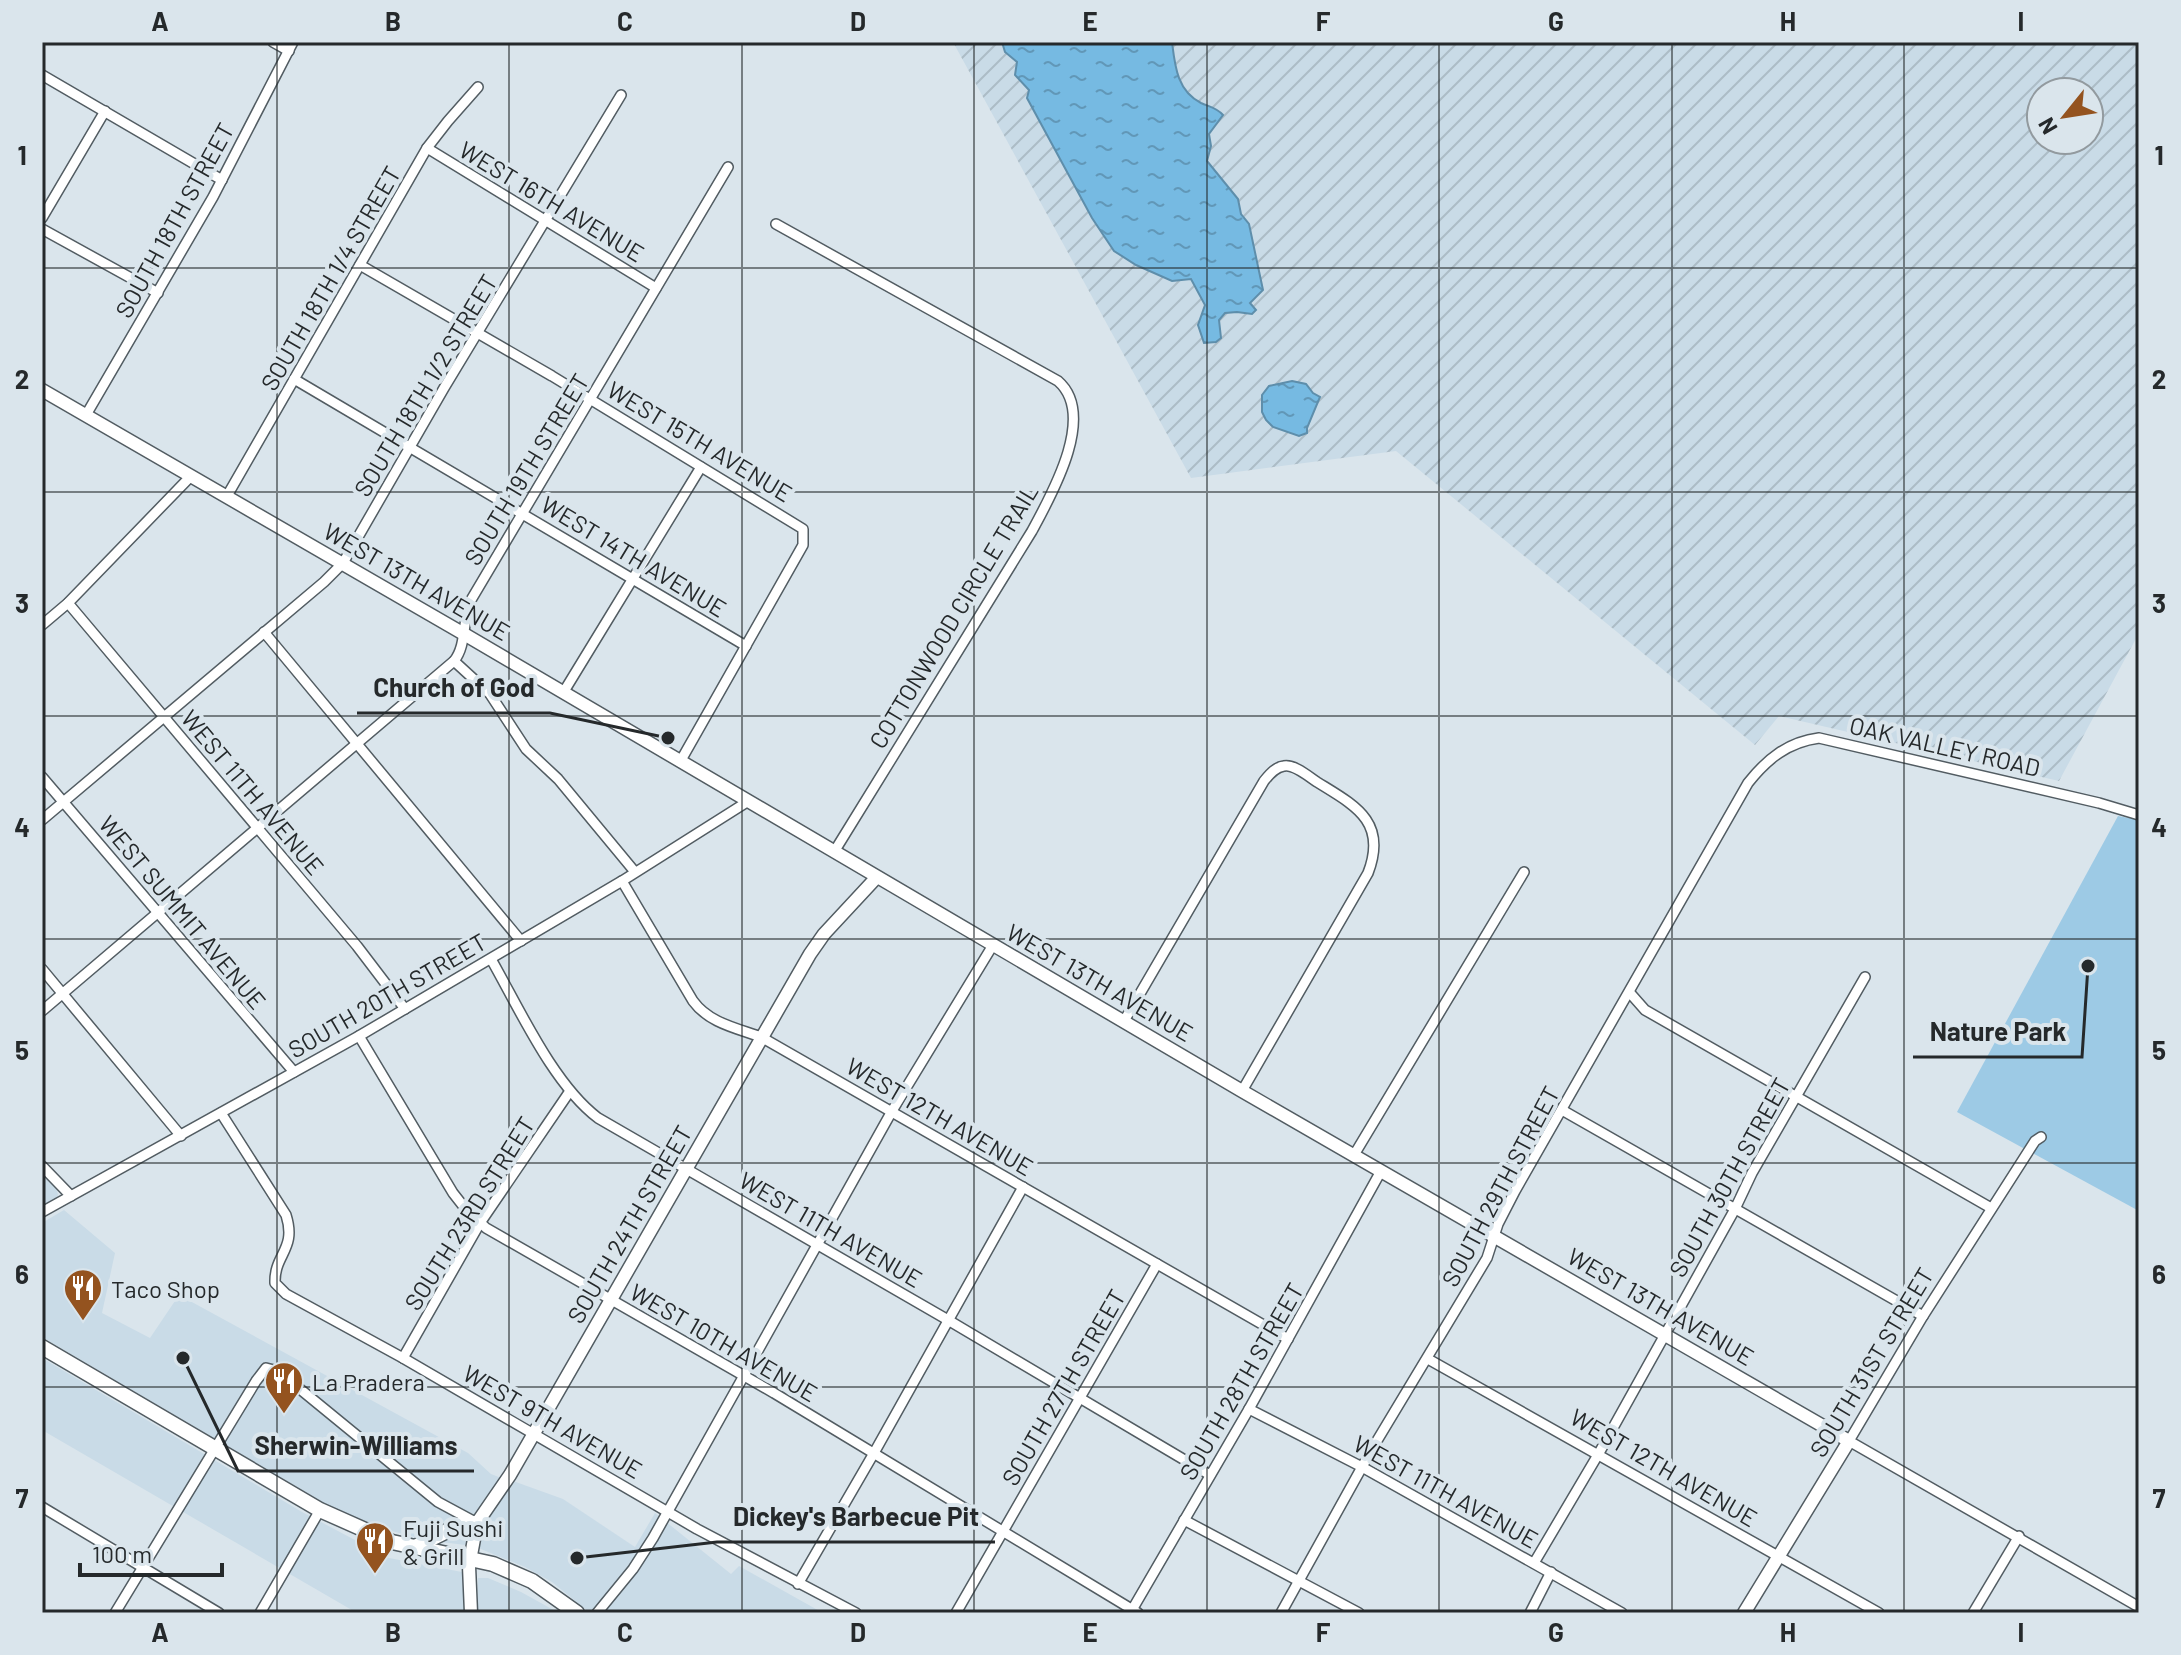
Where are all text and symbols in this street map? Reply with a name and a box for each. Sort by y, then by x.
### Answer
text: A [151,5,169,36]
text: B [385,5,401,36]
text: C [617,5,633,36]
text: D [850,5,866,36]
text: E [1082,5,1098,36]
text: F [1316,5,1331,36]
text: G [1548,5,1564,36]
text: H [1780,5,1796,36]
text: I [2018,5,2024,36]
north arrow [2025,76,2105,156]
text: N [2032,114,2062,139]
street label: SOUTH 18TH STREET [108,118,240,322]
street label: WEST 16TH AVENUE [454,134,650,268]
text: 1 [17,139,27,170]
text: 1 [2154,139,2164,170]
street label: SOUTH 18TH 1/4 STREET [254,161,406,395]
street label: SOUTH 18TH 1/2 STREET [347,269,503,501]
text: 2 [15,363,29,394]
text: 2 [2152,363,2166,394]
street label: SOUTH 19TH STREET [457,368,595,570]
street label: WEST 15TH AVENUE [602,374,798,508]
street label: COTTONWOOD CIRCLE TRAIL [862,479,1044,753]
street label: WEST 14TH AVENUE [536,489,732,623]
street label: WEST 13TH AVENUE [319,516,515,646]
text: 3 [15,587,29,618]
text: 3 [2152,587,2166,618]
callout: Church of God [357,663,550,713]
text: Church of God [373,671,535,702]
street label: WEST 11TH AVENUE [176,704,330,880]
street label: OAK VALLEY ROAD [1847,710,2043,782]
street label: WEST SUMMIT AVENUE [94,809,272,1015]
text: 4 [14,811,30,842]
text: 4 [2151,811,2167,842]
street label: WEST 13TH AVENUE [1002,917,1198,1047]
street label: SOUTH 20TH STREET [283,926,491,1064]
callout: Nature Park [1913,1007,2082,1057]
text: Nature Park [1930,1015,2066,1046]
text: 5 [15,1034,29,1065]
text: 5 [2152,1034,2166,1065]
street label: WEST 12TH AVENUE [842,1051,1038,1181]
street label: SOUTH 30TH STREET [1662,1072,1796,1282]
street label: SOUTH 29TH STREET [1435,1081,1565,1291]
street label: SOUTH 23RD STREET [398,1111,540,1315]
street label: SOUTH 24TH STREET [561,1120,697,1328]
street label: WEST 11TH AVENUE [734,1165,928,1293]
street label: WEST 13TH AVENUE [1563,1241,1759,1371]
text: 6 [15,1258,29,1289]
text: 6 [2152,1258,2166,1289]
street label: SOUTH 31ST STREET [1803,1262,1939,1462]
restaurant icon: Taco Shop [62,1267,104,1322]
place label: Taco Shop [111,1274,220,1303]
street label: WEST 10TH AVENUE [625,1277,823,1407]
street label: SOUTH 28TH STREET [1173,1277,1309,1485]
street label: SOUTH 27TH STREET [995,1284,1131,1490]
street label: WEST 9TH AVENUE [458,1358,648,1484]
restaurant icon: La Pradera [263,1360,305,1415]
place label: La Pradera [312,1367,425,1396]
street label: WEST 12TH AVENUE [1566,1402,1762,1532]
callout: Sherwin-Williams [238,1421,474,1471]
street label: WEST 11TH AVENUE [1349,1428,1543,1554]
text: Sherwin-Williams [254,1429,458,1460]
text: 7 [16,1482,29,1513]
text: 7 [2153,1482,2166,1513]
callout: Dickey's Barbecue Pit [717,1492,995,1542]
text: Dickey's Barbecue Pit [733,1500,979,1531]
place label: Fuji Sushi & Grill [403,1513,503,1570]
restaurant icon: Fuji Sushi & Grill [354,1520,396,1575]
scale bar [80,1527,222,1577]
text: 100 m [92,1539,152,1568]
text: A [151,1616,169,1647]
text: B [385,1616,401,1647]
text: C [617,1616,633,1647]
text: D [850,1616,866,1647]
text: E [1082,1616,1098,1647]
text: F [1316,1616,1331,1647]
text: G [1548,1616,1564,1647]
text: H [1780,1616,1796,1647]
text: I [2018,1616,2024,1647]

